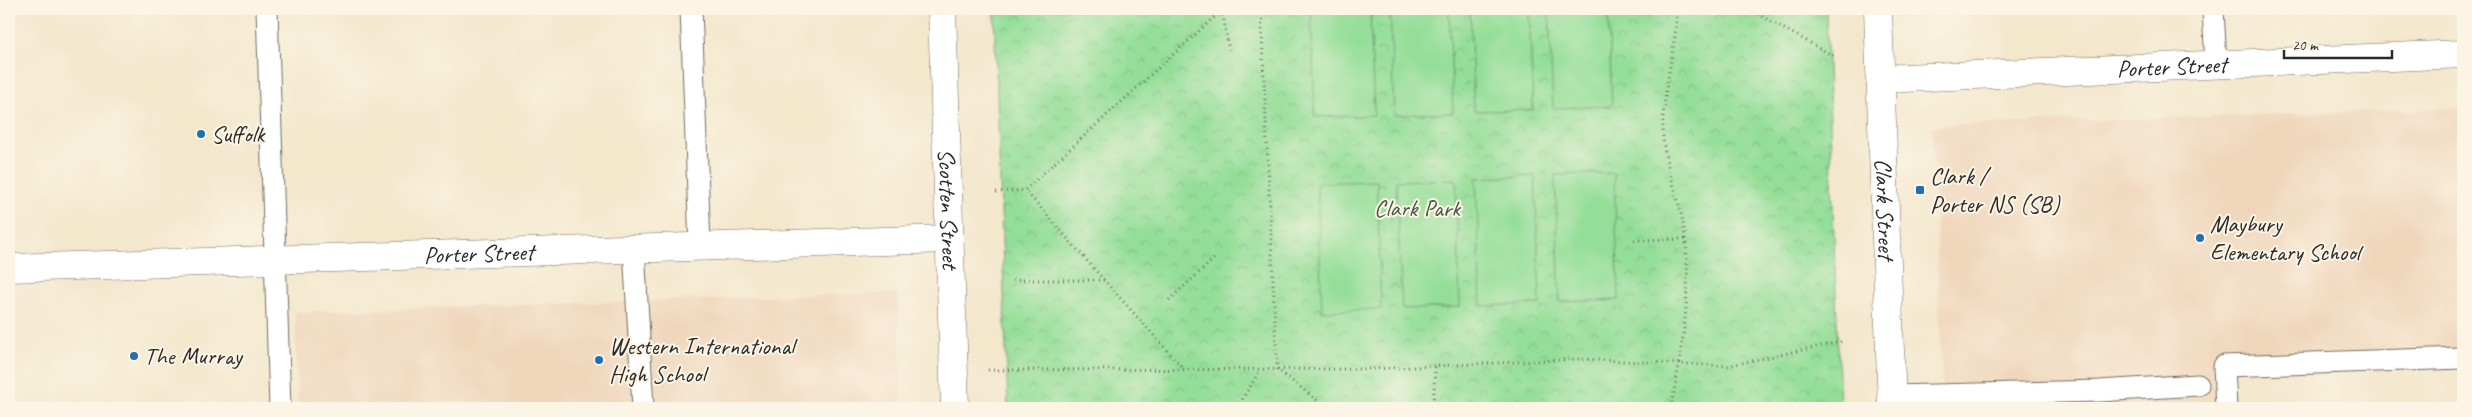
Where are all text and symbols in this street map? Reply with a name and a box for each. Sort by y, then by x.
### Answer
scale bar [2284,28,2392,60]
text: 20 m [2292,36,2319,55]
street label: Porter Street [2116,49,2230,84]
place label: Suffolk [211,119,267,149]
marker: Suffolk [195,128,207,140]
street label: Scotten Street [932,148,966,272]
street label: Clark Street [1868,158,1902,263]
place label: Clark / Porter NS (SB) [1930,161,2060,219]
marker: Clark / Porter NS (SB) [1914,184,1926,196]
park label: Clark Park [1374,193,1462,223]
place label: Maybury Elementary School [2210,209,2364,267]
marker: Maybury Elementary School [2194,232,2206,244]
street label: Porter Street [423,237,537,270]
place label: Western International High School [609,331,798,389]
place label: The Murray [144,341,243,371]
marker: The Murray [128,350,140,362]
marker: Western International High School [593,354,605,366]

